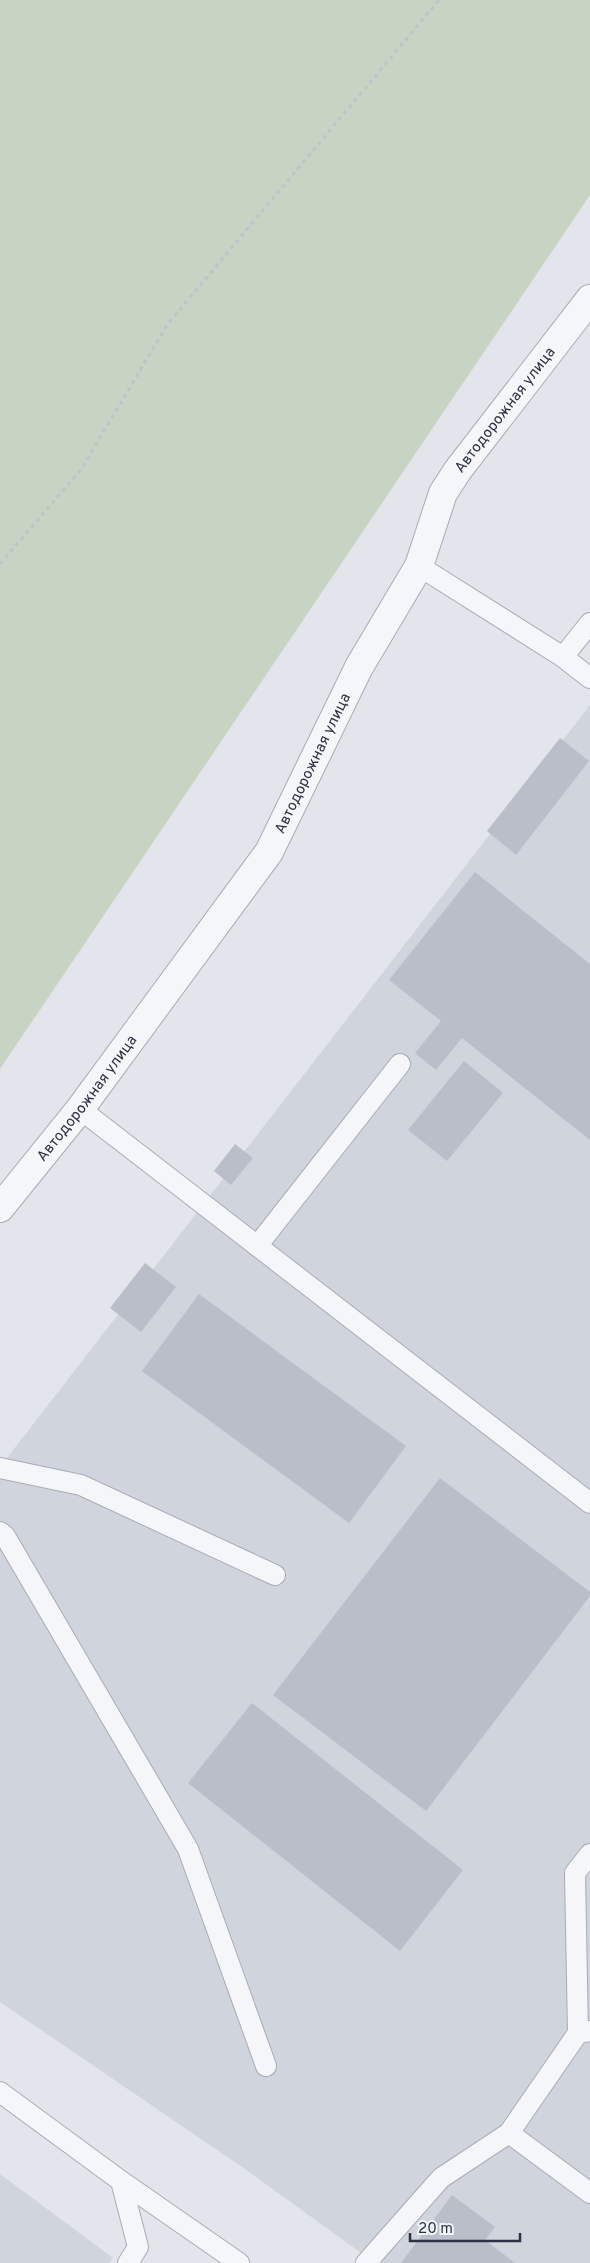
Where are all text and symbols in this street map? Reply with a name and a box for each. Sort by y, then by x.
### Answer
street label: Автодорожная улица [451,344,560,477]
street label: Автодорожная улица [271,690,356,837]
street label: Автодорожная улица [33,1032,142,1166]
scale bar [410,2210,520,2242]
text: 20 m [418,2220,453,2239]

